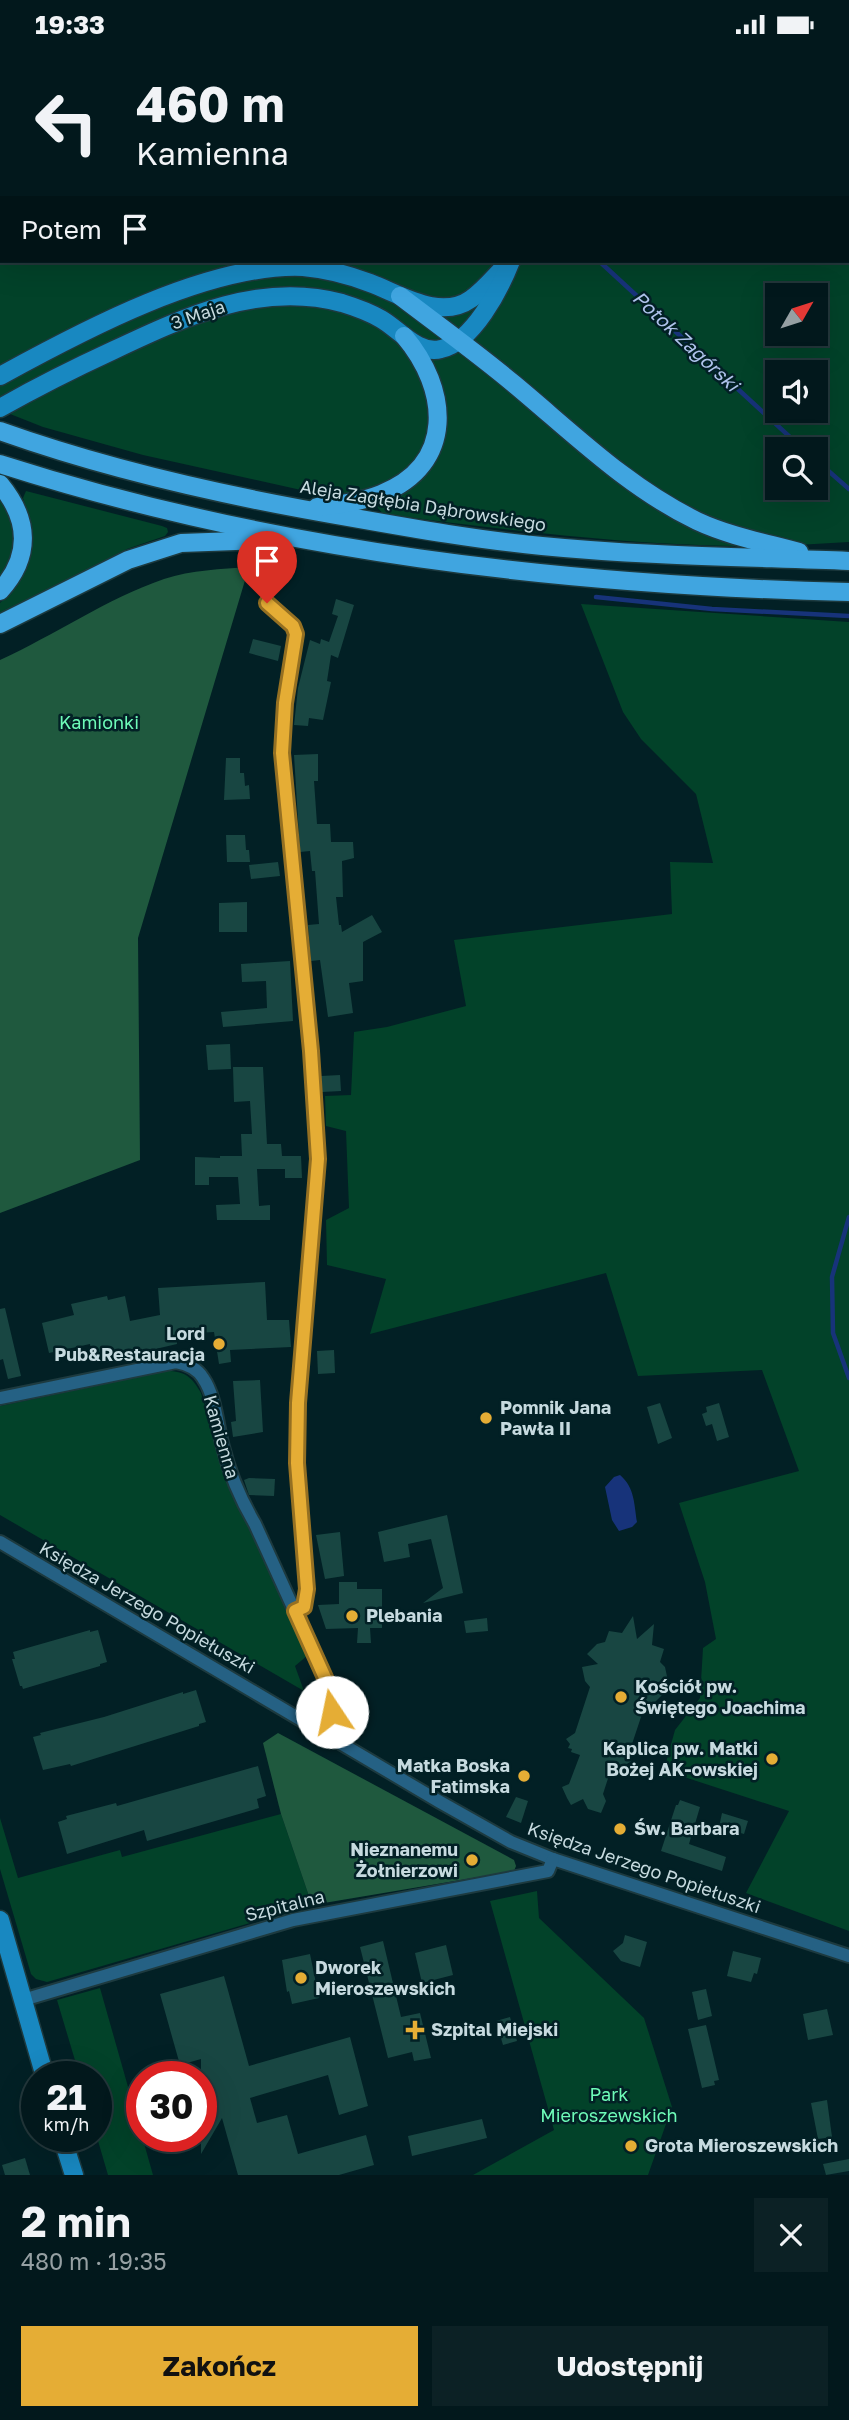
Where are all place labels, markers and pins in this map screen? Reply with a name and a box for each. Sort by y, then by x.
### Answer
pin [237,531,297,603]
place label: Lord Pub&Restauracja [54,1322,205,1365]
marker: Lord Pub&Restauracja [211,1336,227,1352]
place label: Pomnik Jana Pawła II [500,1396,611,1439]
marker: Pomnik Jana Pawła II [478,1410,494,1426]
place label: Plebania [366,1604,442,1626]
marker: Plebania [344,1608,360,1624]
place label: Kościół pw. Świętego Joachima [635,1675,805,1718]
marker: Kościół pw. Świętego Joachima [613,1689,629,1705]
place label: Kaplica pw. Matki Bożej AK-owskiej [603,1737,758,1780]
marker: Kaplica pw. Matki Bożej AK-owskiej [764,1751,780,1767]
place label: Matka Boska Fatimska [397,1754,510,1797]
marker: Matka Boska Fatimska [516,1768,532,1784]
place label: Św. Barbara [634,1817,739,1839]
marker: Św. Barbara [612,1821,628,1837]
place label: Nieznanemu Żołnierzowi [350,1838,458,1881]
marker: Nieznanemu Żołnierzowi [464,1852,480,1868]
place label: Dworek Mieroszewskich [315,1956,455,1999]
marker: Dworek Mieroszewskich [293,1970,309,1986]
place label: Szpital Miejski [431,2018,558,2040]
marker: Szpital Miejski [405,2020,425,2040]
place label: Grota Mieroszewskich [645,2134,838,2156]
marker: Grota Mieroszewskich [623,2138,639,2154]

